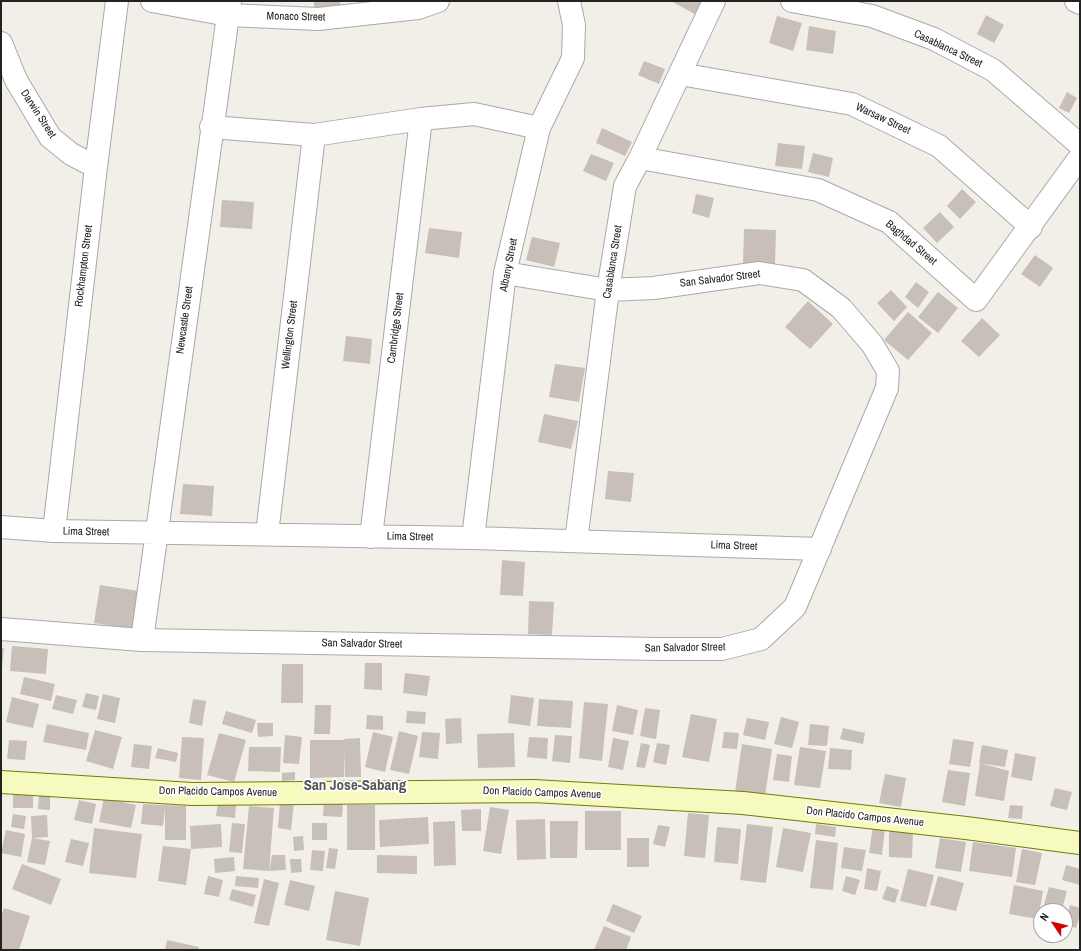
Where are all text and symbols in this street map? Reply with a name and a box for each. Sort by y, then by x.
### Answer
street label: Monaco Street [267,10,325,24]
street label: Casablanca Street [912,27,984,71]
street label: Darwin Street [17,87,59,141]
street label: Warsaw Street [854,101,912,137]
street label: Baghdad Street [883,218,939,268]
street label: Rockhampton Street [72,224,96,308]
street label: Casablanca Street [601,224,625,300]
street label: Albany Street [497,237,521,293]
street label: San Salvador Street [679,268,761,290]
street label: Newcastle Street [174,285,196,355]
street label: Cambridge Street [385,292,407,364]
street label: Wellington Street [279,300,301,370]
street label: Lima Street [63,525,109,539]
street label: Lima Street [387,530,433,544]
street label: Lima Street [710,539,758,553]
street label: San Salvador Street [322,637,402,651]
street label: San Salvador Street [645,641,725,655]
district label: San Jose-Sabang [304,777,406,795]
street label: Don Placido Campos Avenue [159,784,277,800]
street label: Don Placido Campos Avenue [483,784,601,802]
street label: Don Placido Campos Avenue [806,804,924,830]
north arrow [1033,903,1073,943]
text: N [1036,910,1052,923]

